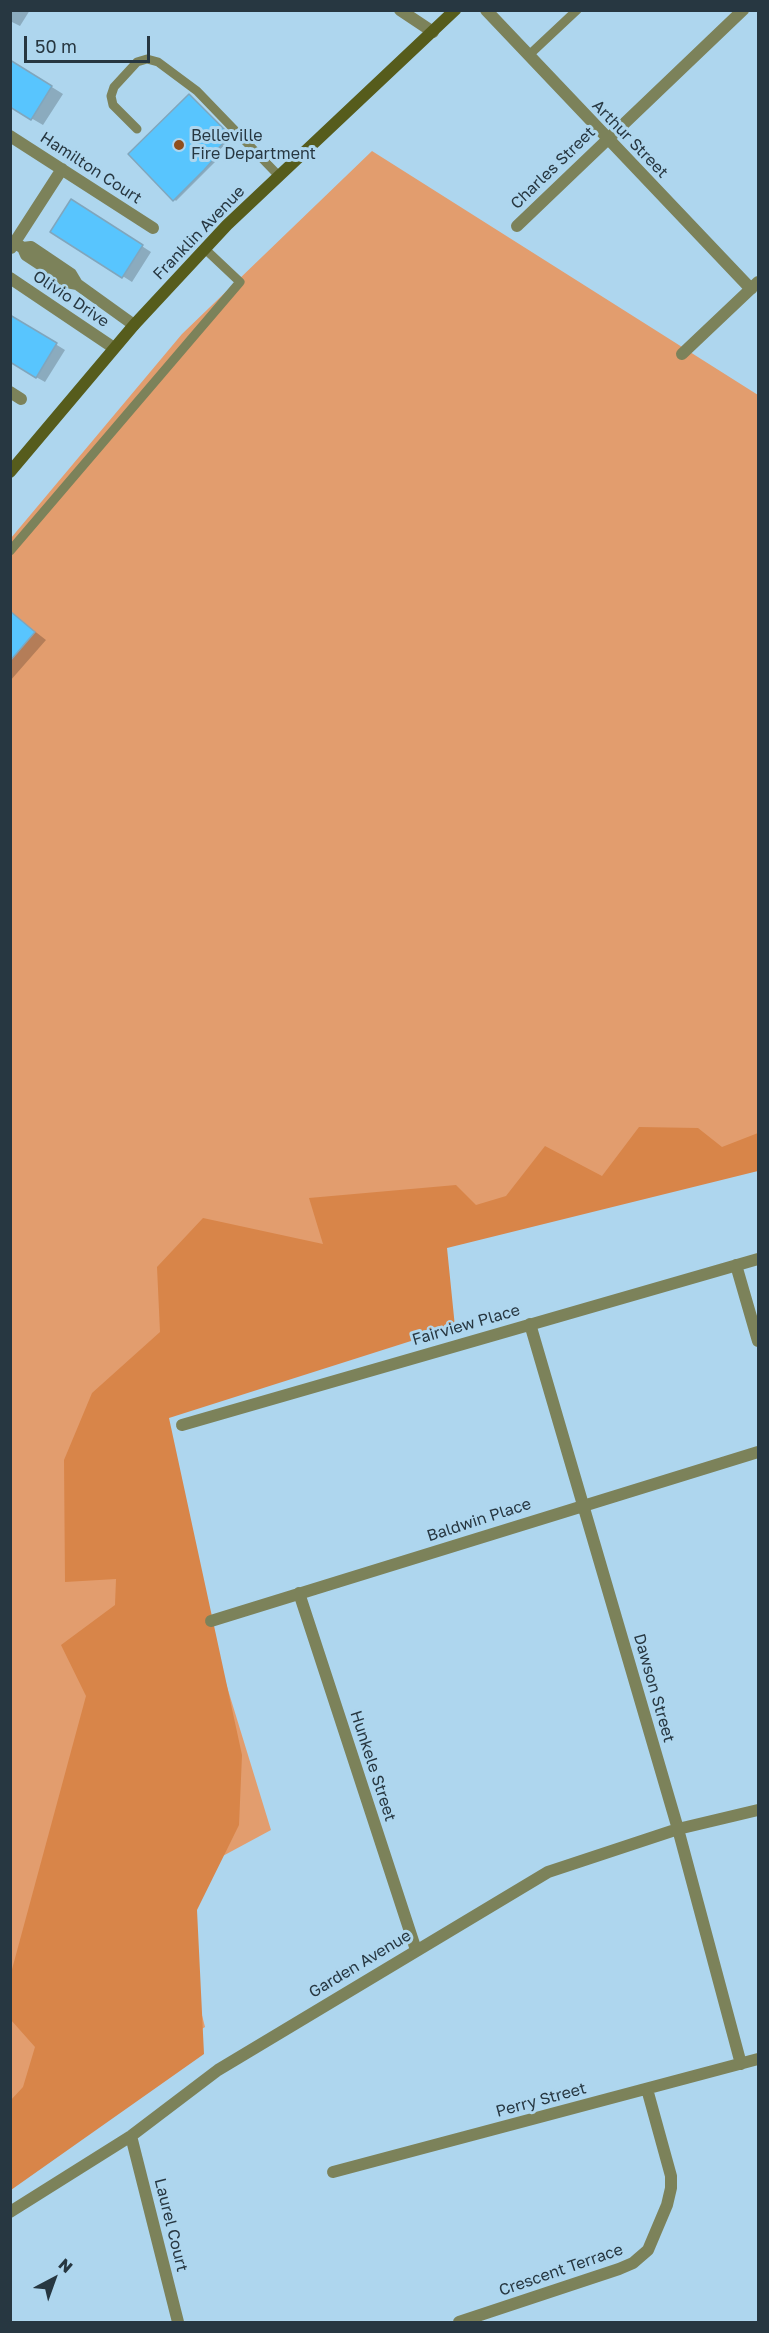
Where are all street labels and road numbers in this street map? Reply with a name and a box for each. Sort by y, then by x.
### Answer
street label: Arthur Street [588,96,672,182]
street label: Charles Street [507,123,599,213]
street label: Hamilton Court [37,128,145,208]
street label: Franklin Avenue [149,182,249,284]
street label: Olivio Drive [29,267,113,331]
street label: Fairview Place [410,1300,522,1350]
street label: Baldwin Place [425,1494,533,1546]
street label: Dawson Street [629,1631,679,1745]
street label: Hunkele Street [346,1708,400,1824]
street label: Garden Avenue [305,1926,415,2002]
street label: Perry Street [494,2079,588,2121]
street label: Laurel Court [150,2176,192,2274]
street label: Crescent Terrace [496,2240,626,2300]

